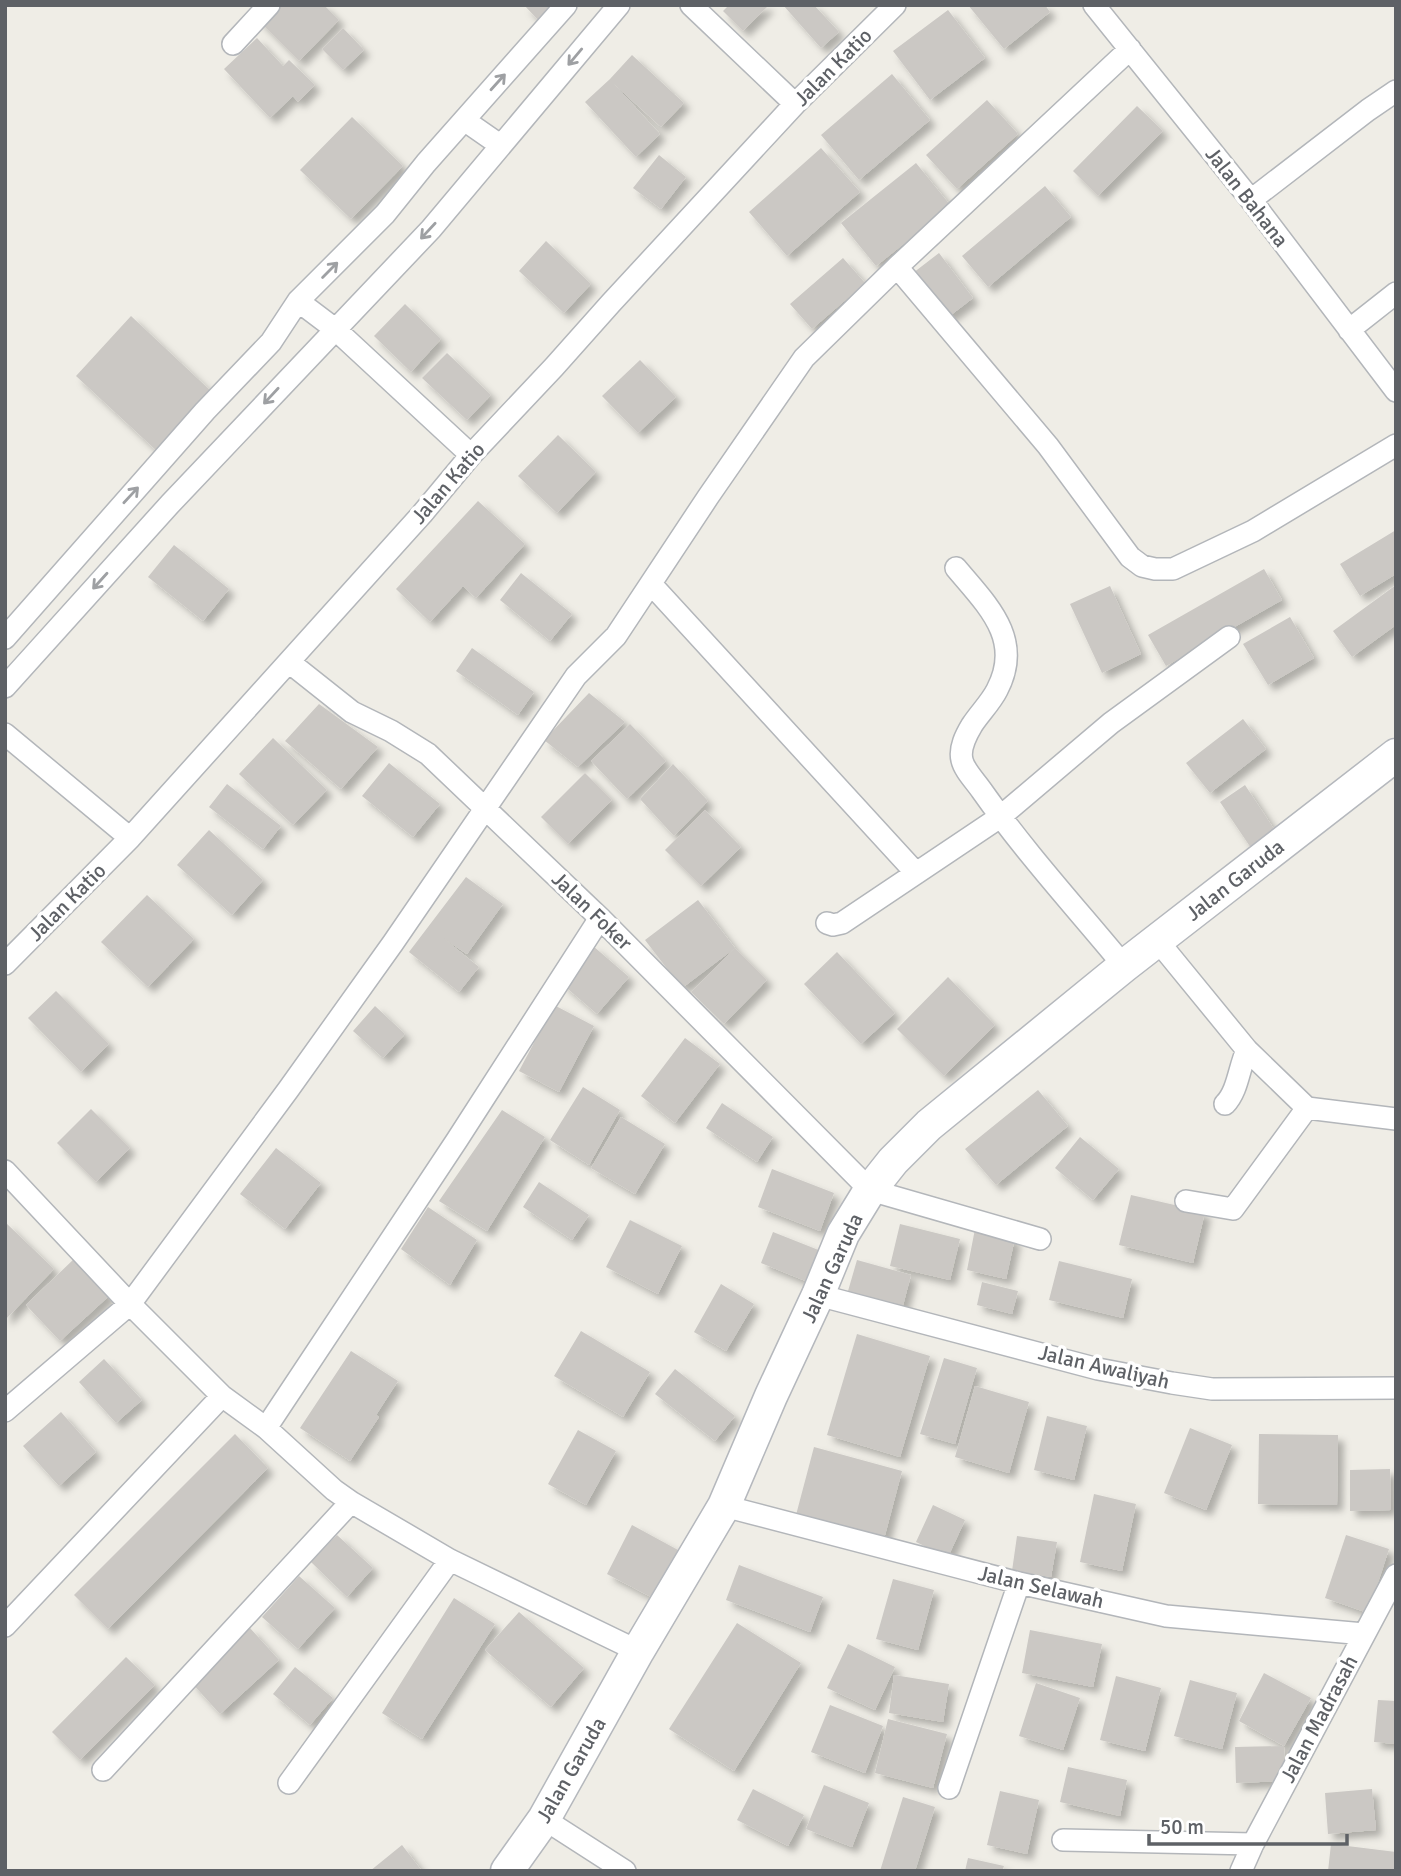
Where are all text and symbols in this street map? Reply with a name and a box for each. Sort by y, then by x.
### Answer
street label: Jalan Katio [789,23,877,111]
one-way arrow [567,48,583,66]
one-way arrow [490,73,506,91]
street label: Jalan Bahana [1200,142,1294,252]
one-way arrow [420,222,436,240]
one-way arrow [321,261,338,278]
one-way arrow [263,387,280,404]
street label: Jalan Katio [406,437,490,529]
one-way arrow [123,487,140,504]
one-way arrow [92,572,108,590]
street label: Jalan Garuda [1181,834,1289,926]
street label: Jalan Katio [23,858,111,946]
street label: Jalan Foker [546,866,638,956]
street label: Jalan Garuda [795,1209,869,1327]
street label: Jalan Awaliyah [1036,1339,1172,1395]
street label: Jalan Selawah [976,1560,1106,1614]
street label: Jalan Madrasah [1275,1651,1363,1787]
street label: Jalan Garuda [530,1713,612,1827]
scale bar [1149,1802,1347,1846]
text: 50 m [1160,1814,1204,1840]

